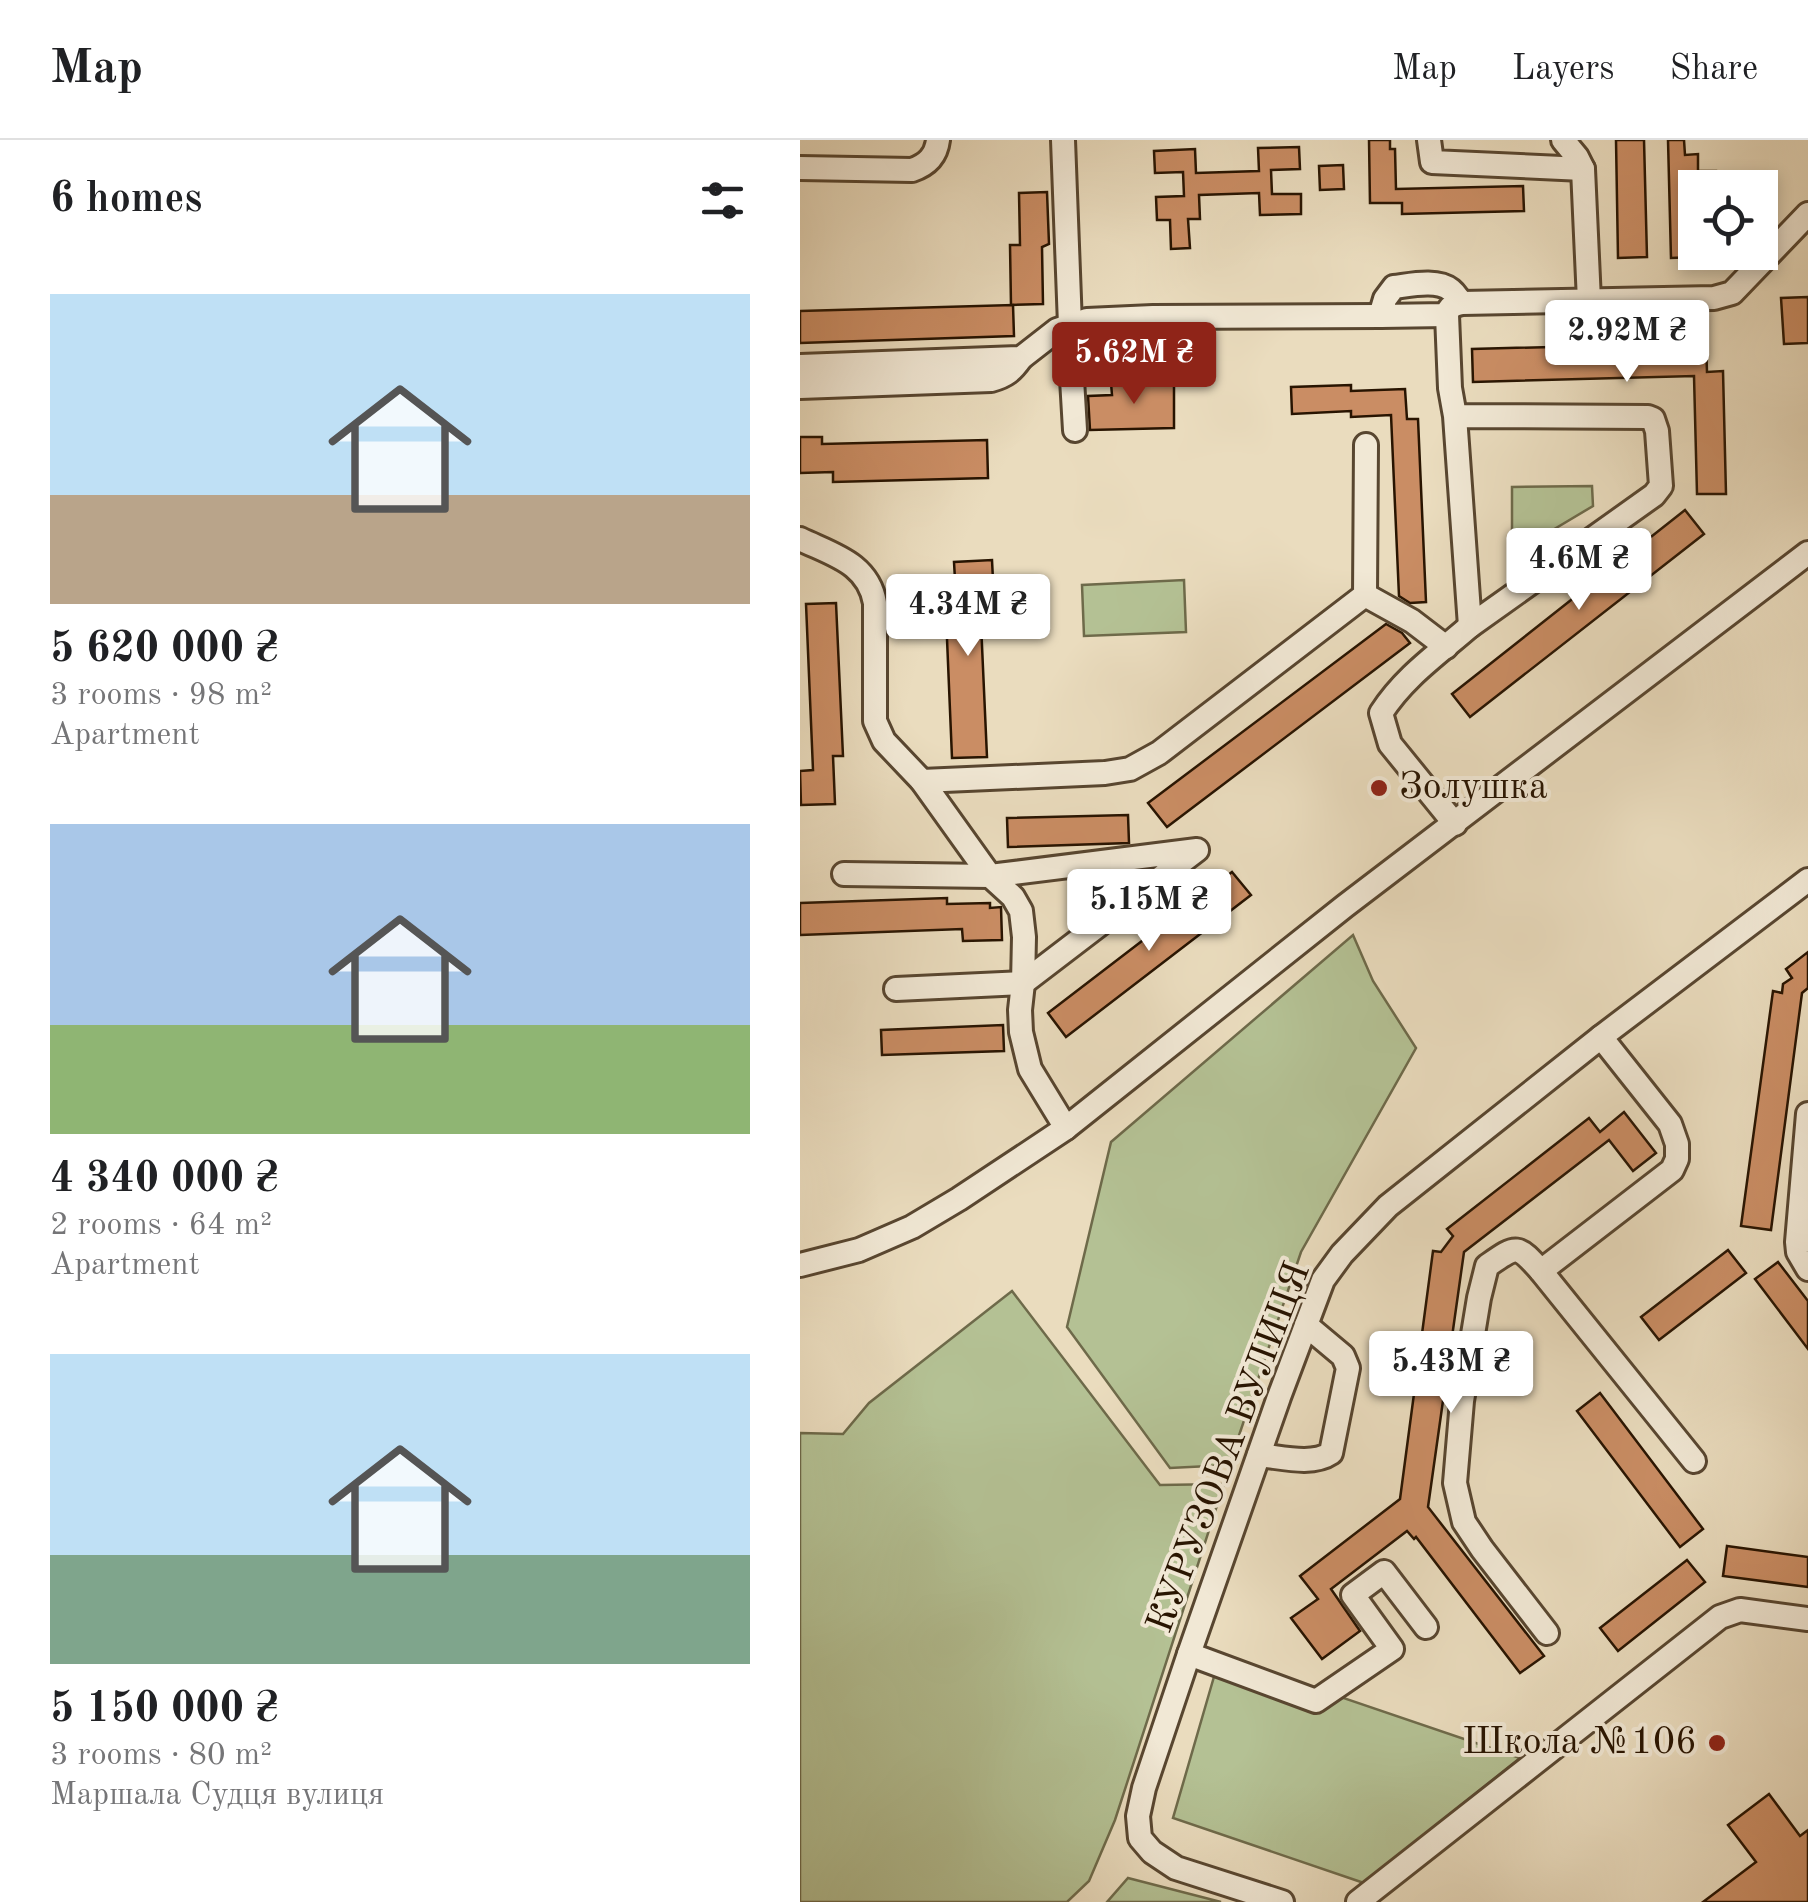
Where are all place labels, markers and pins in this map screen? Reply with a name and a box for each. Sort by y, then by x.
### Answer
pin: 2.92M ₴ [1535,300,1719,385]
pin: 5.62M ₴ [1042,322,1226,407]
pin: 4.6M ₴ [1498,528,1660,613]
pin: 4.34M ₴ [876,574,1060,659]
place label: Золушка [1399,769,1548,807]
marker: Золушка [1368,777,1390,799]
pin: 5.15M ₴ [1057,869,1241,954]
pin: 5.43M ₴ [1359,1331,1543,1416]
place label: Школа №106 [1462,1724,1697,1762]
marker: Школа №106 [1706,1732,1728,1754]

